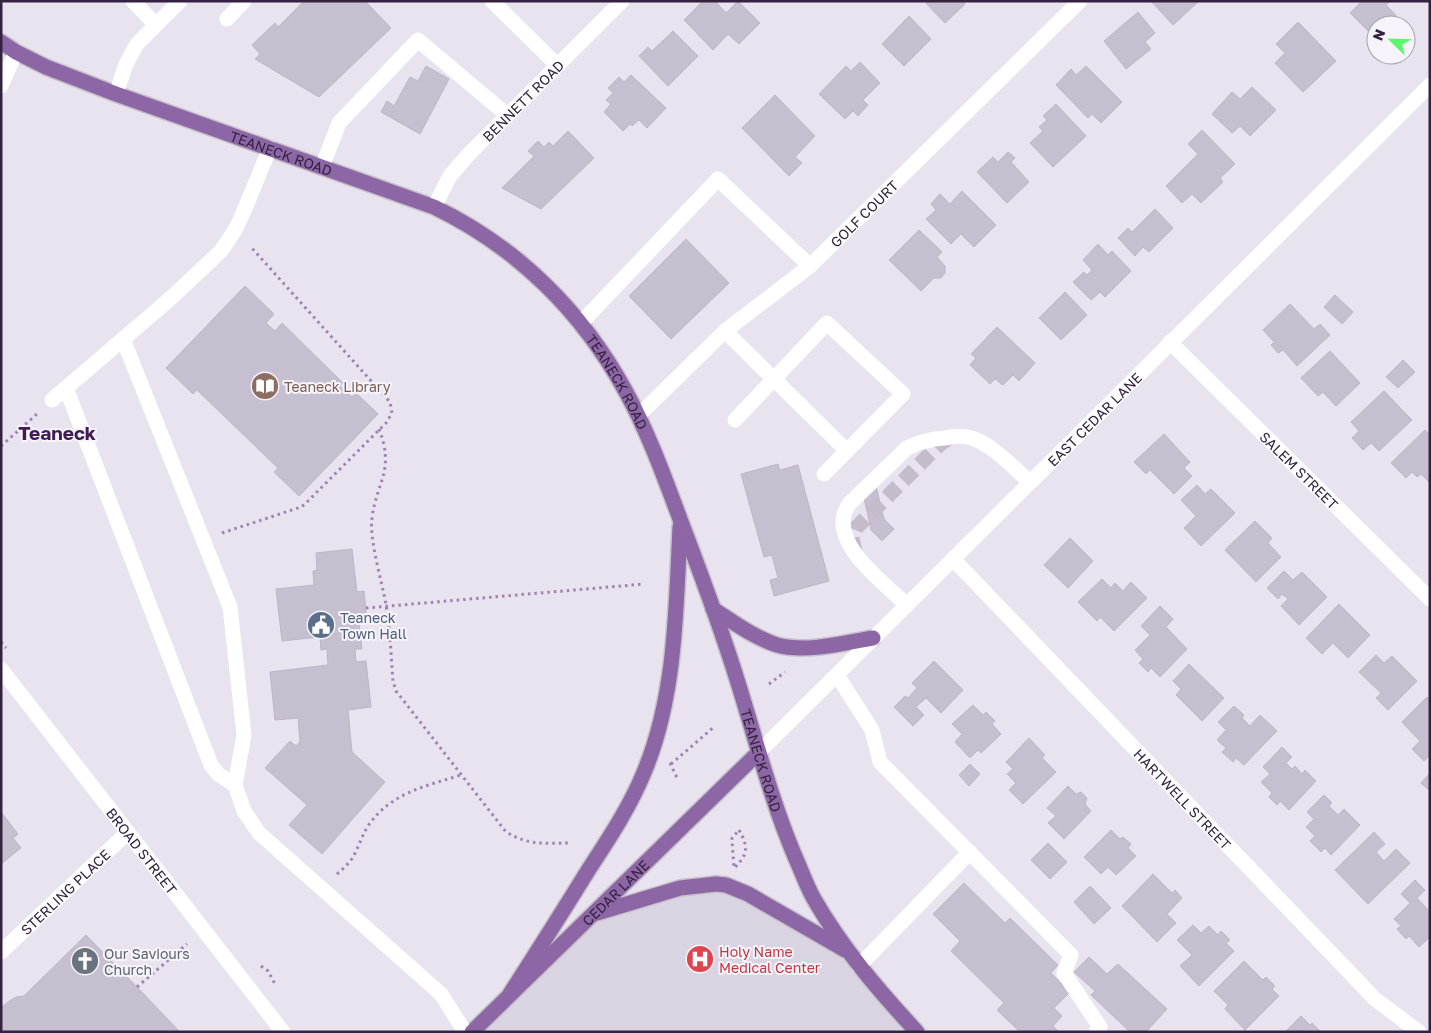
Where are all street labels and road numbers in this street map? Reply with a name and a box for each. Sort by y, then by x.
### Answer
street label: BENNETT ROAD [479,56,567,144]
street label: TEANECK ROAD [228,127,335,179]
street label: GOLF COURT [826,176,901,250]
street label: TEANECK ROAD [583,331,652,432]
street label: EAST CEDAR LANE [1044,368,1145,469]
street label: SALEM STREET [1257,428,1342,513]
street label: TEANECK ROAD [738,707,786,814]
street label: HARTWELL STREET [1131,745,1235,853]
street label: BROAD STREET [103,804,181,897]
street label: STERLING PLACE [17,845,113,938]
street label: CEDAR LANE [578,856,652,929]

